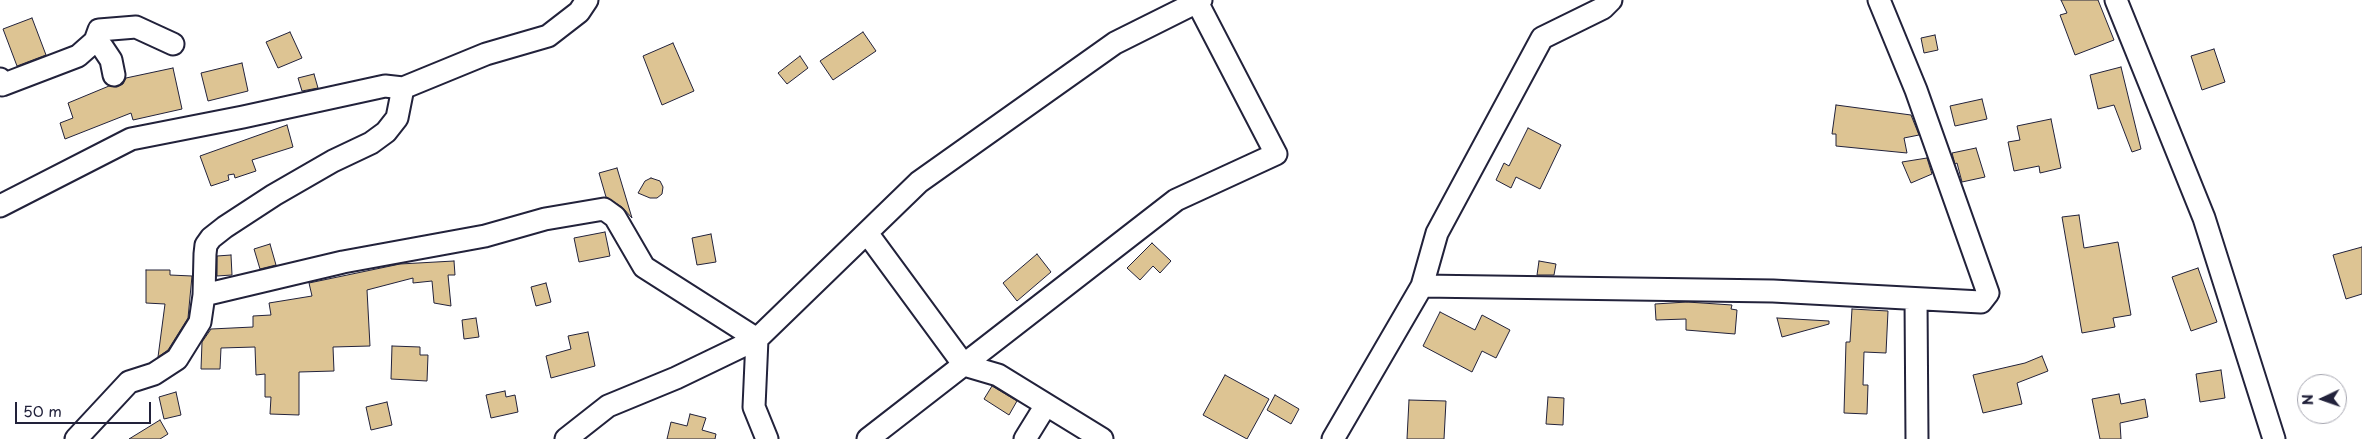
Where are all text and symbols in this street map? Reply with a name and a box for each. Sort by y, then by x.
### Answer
north arrow [2297,374,2347,424]
scale bar [18,392,154,424]
text: N [2297,394,2318,406]
text: 50 m [23,399,62,422]

